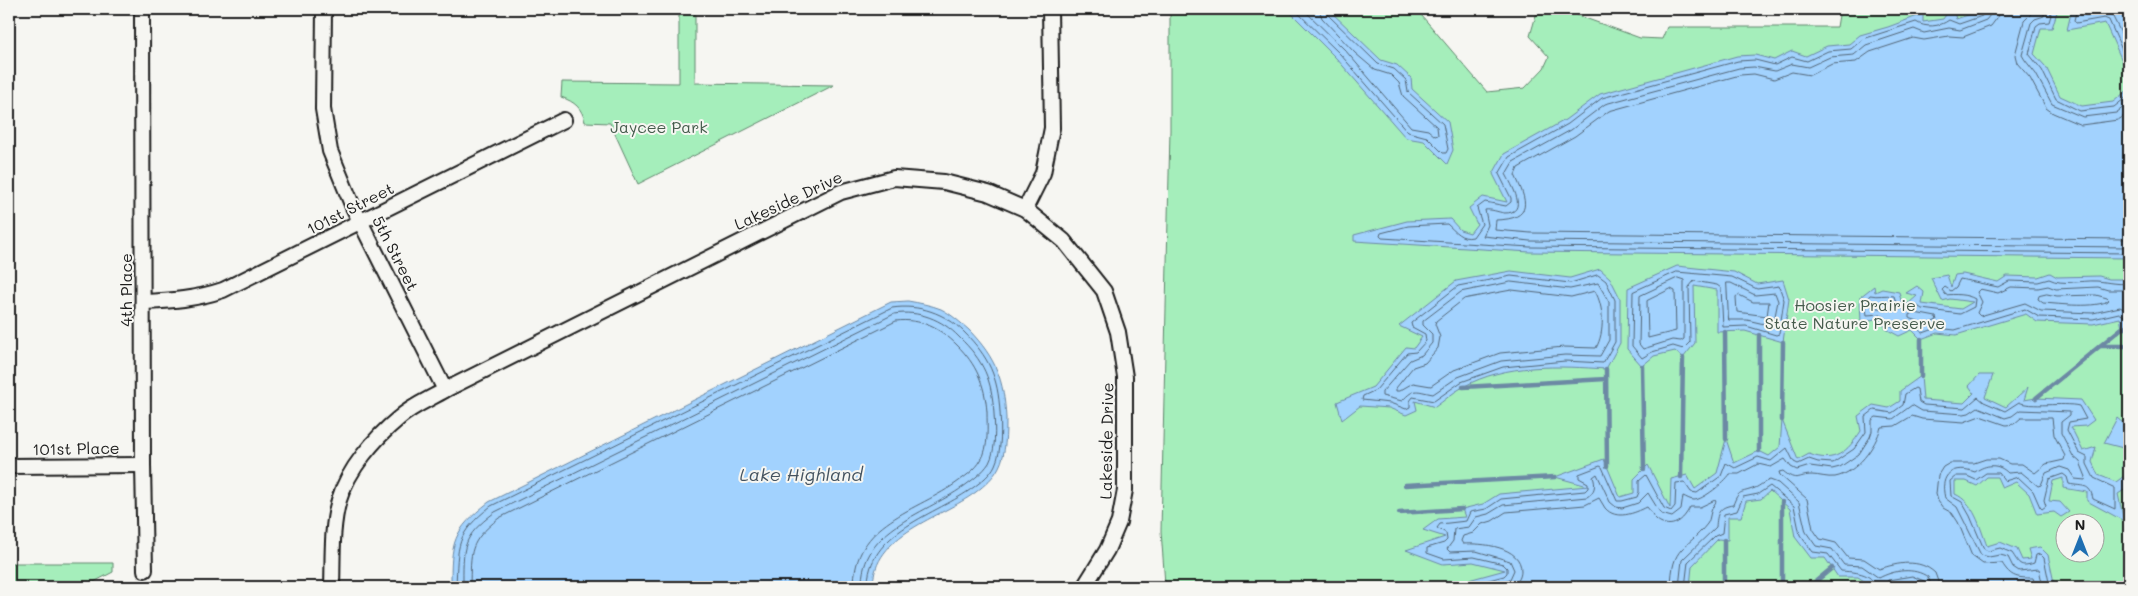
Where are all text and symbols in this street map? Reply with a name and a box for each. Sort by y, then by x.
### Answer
park label: Jaycee Park [610,116,708,137]
street label: Lakeside Drive [731,166,845,234]
street label: 101st Street [303,177,397,239]
street label: 5th Street [368,212,424,294]
street label: 4th Place [115,253,136,327]
park label: Hoosier Prairie State Nature Preserve [1765,294,1945,333]
street label: Lakeside Drive [1094,382,1118,500]
street label: 101st Place [32,437,120,459]
water label: Lake Highland [739,462,864,486]
north arrow [2056,514,2106,564]
text: N [2075,515,2085,534]

